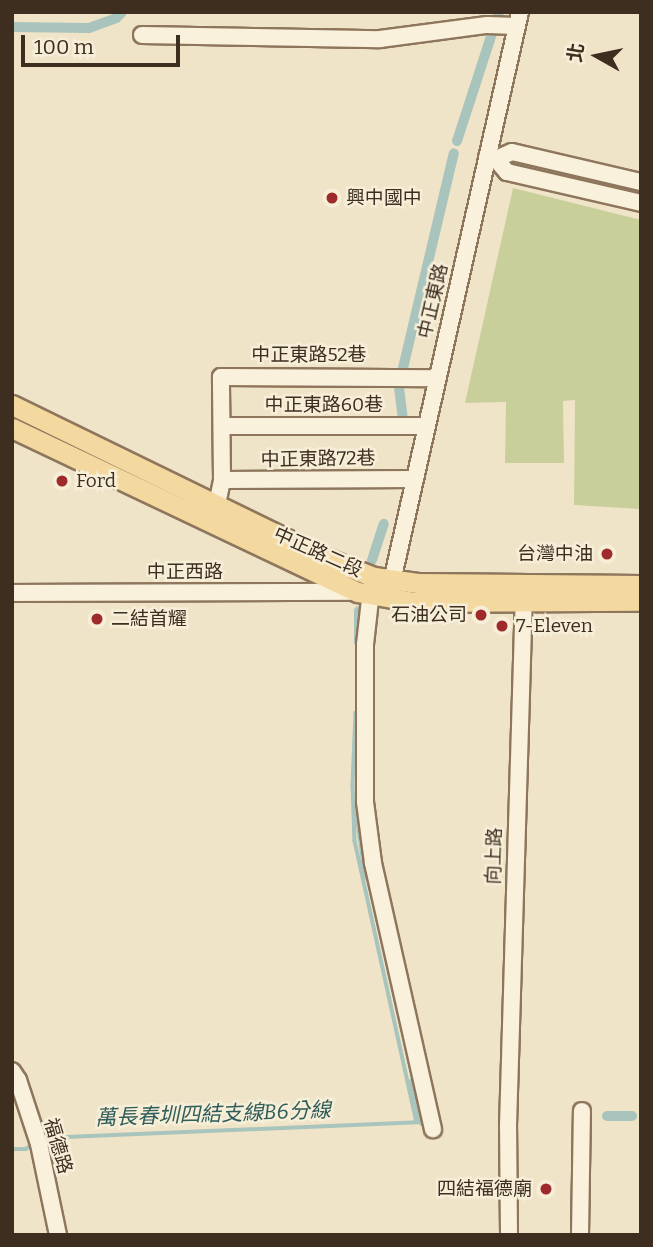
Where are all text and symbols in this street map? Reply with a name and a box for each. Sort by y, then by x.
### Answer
scale bar [24,21,184,65]
north arrow [562,21,632,91]
text: 100 m [34,34,94,60]
text: 北 [563,41,589,64]
place label: 興中國中 [346,187,422,209]
marker: 興中國中 [324,190,340,206]
street label: 中正東路 [413,261,453,341]
street label: 中正東路52巷 [251,344,367,366]
street label: 中正東路60巷 [265,394,383,416]
street label: 中正東路72巷 [260,447,376,471]
place label: Ford [76,470,116,492]
marker: Ford [54,473,70,489]
street label: 中正路二段 [270,522,366,582]
place label: 台灣中油 [517,543,593,565]
marker: 台灣中油 [599,546,615,562]
street label: 中正西路 [147,561,223,583]
place label: 石油公司 [391,604,467,626]
marker: 石油公司 [473,607,489,623]
place label: 二結首耀 [111,608,187,630]
marker: 二結首耀 [89,611,105,627]
place label: 7-Eleven [516,615,593,637]
marker: 7-Eleven [494,618,510,634]
street label: 向上路 [482,827,506,885]
water label: 萬長春圳四結支線B6分線 [95,1097,331,1131]
street label: 福德路 [39,1115,77,1177]
place label: 四結福德廟 [437,1178,532,1200]
marker: 四結福德廟 [538,1181,554,1197]

